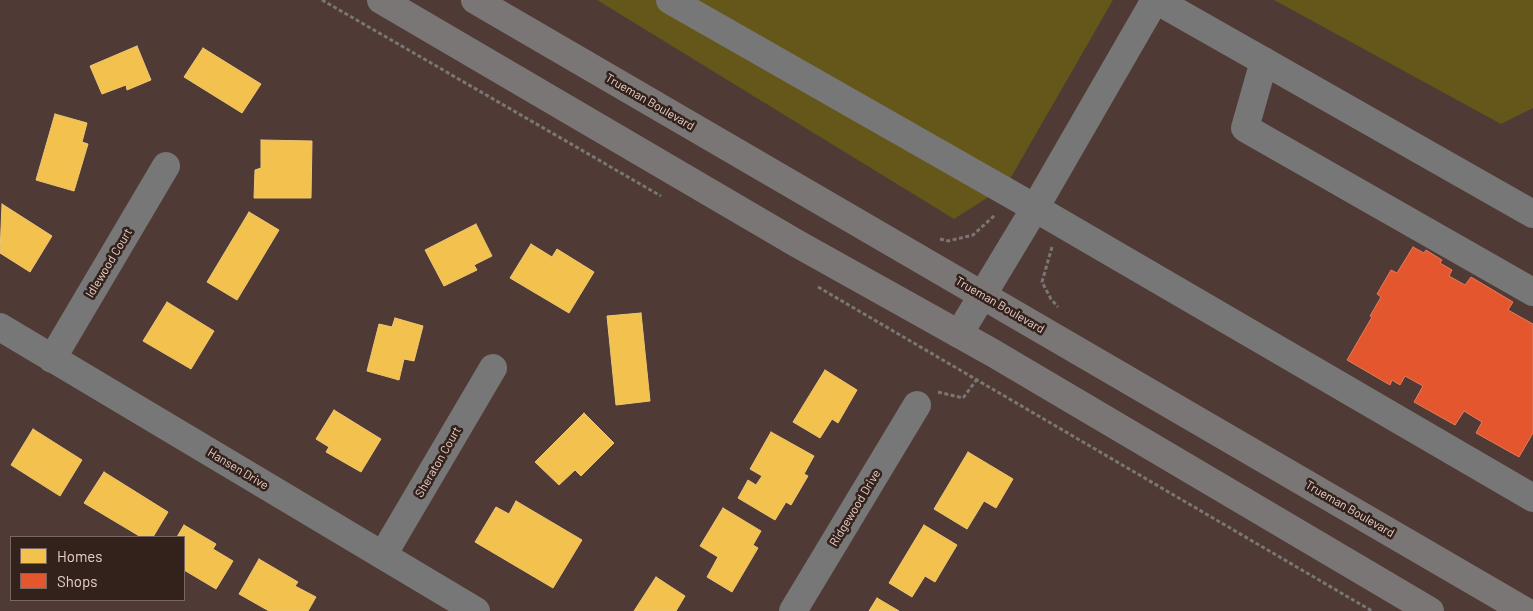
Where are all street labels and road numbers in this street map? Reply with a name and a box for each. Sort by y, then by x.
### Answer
street label: Trueman Boulevard [603,71,697,133]
street label: Idlewood Court [83,226,135,300]
street label: Trueman Boulevard [953,274,1047,336]
street label: Sheraton Court [412,424,464,500]
street label: Hansen Drive [205,445,271,493]
street label: Ridgewood Drive [826,467,884,549]
street label: Trueman Boulevard [1303,478,1397,540]

